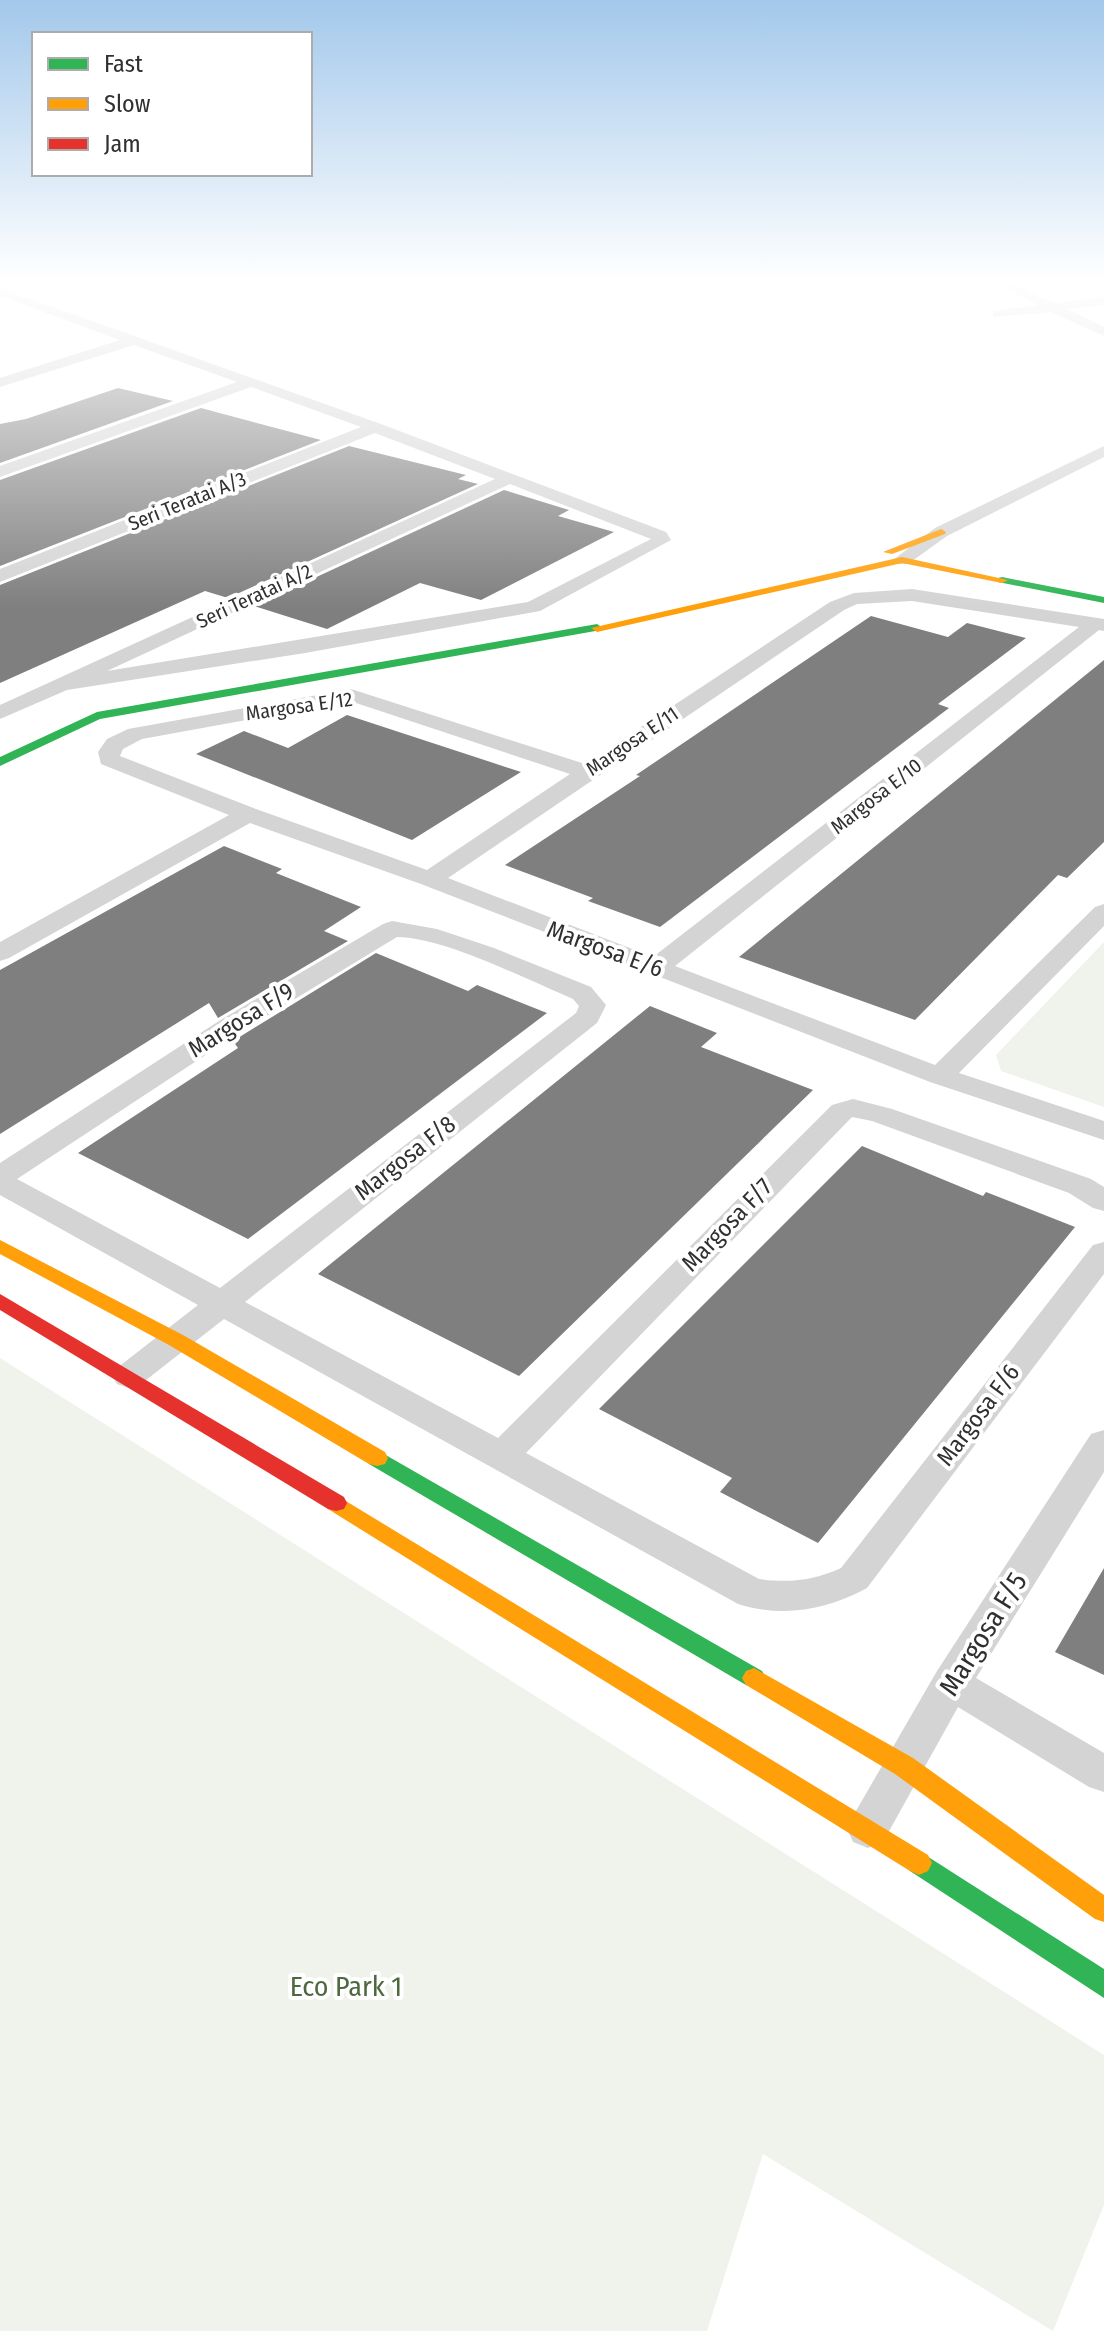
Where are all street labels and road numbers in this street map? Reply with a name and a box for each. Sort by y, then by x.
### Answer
street label: Seri Teratai A/3 [125,466,249,536]
street label: Seri Teratai A/2 [192,559,316,633]
street label: Margosa E/12 [244,687,354,725]
street label: Margosa E/11 [581,701,683,781]
street label: Margosa E/10 [826,753,926,839]
street label: Margosa E/6 [543,915,667,983]
street label: Margosa F/9 [183,977,299,1063]
street label: Margosa F/8 [349,1110,461,1206]
street label: Margosa F/7 [676,1173,778,1277]
street label: Margosa F/6 [931,1359,1025,1471]
street label: Margosa F/5 [932,1566,1034,1702]

